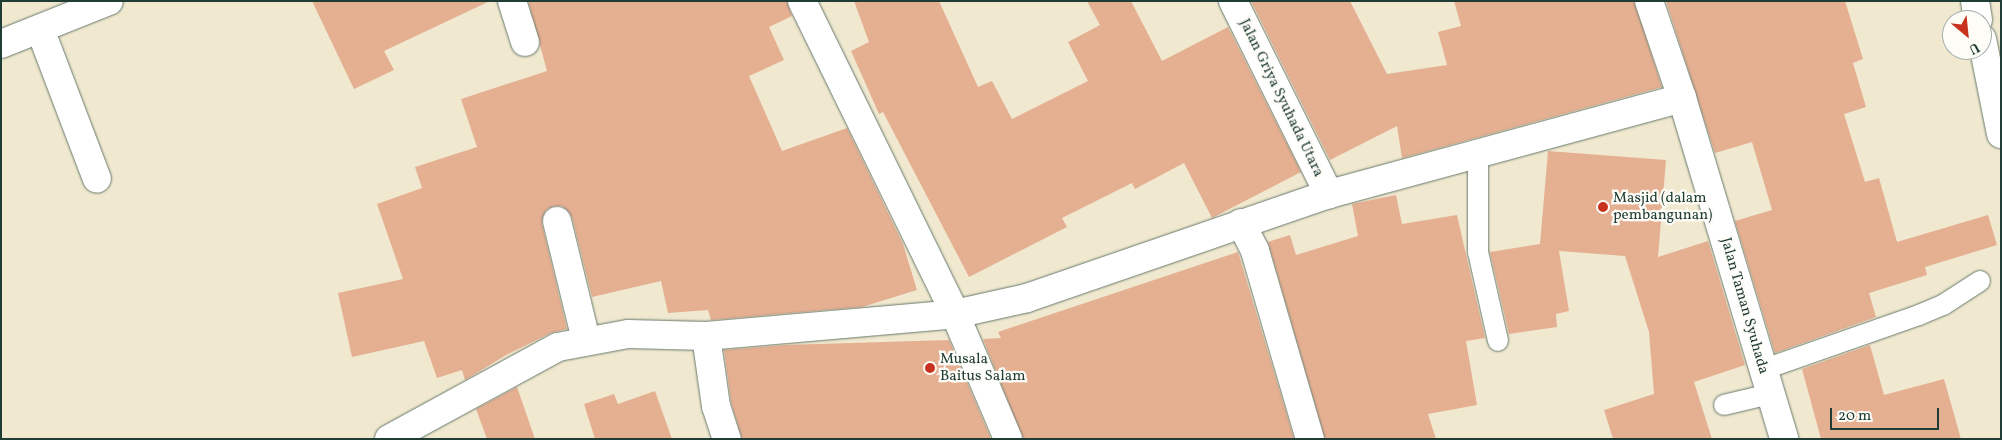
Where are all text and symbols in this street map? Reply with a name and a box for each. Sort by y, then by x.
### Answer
north arrow [1942,10,1992,60]
street label: Jalan Griya Syuhada Utara [1235,16,1327,180]
text: U [1965,37,1983,58]
place label: Masjid (dalam pembangunan) [1613,189,1712,224]
marker: Masjid (dalam pembangunan) [1597,201,1609,213]
street label: Jalan Taman Syuhada [1716,235,1772,377]
place label: Musala Baitus Salam [940,350,1025,385]
marker: Musala Baitus Salam [924,362,936,374]
scale bar [1832,398,1941,430]
text: 20 m [1838,406,1871,427]

